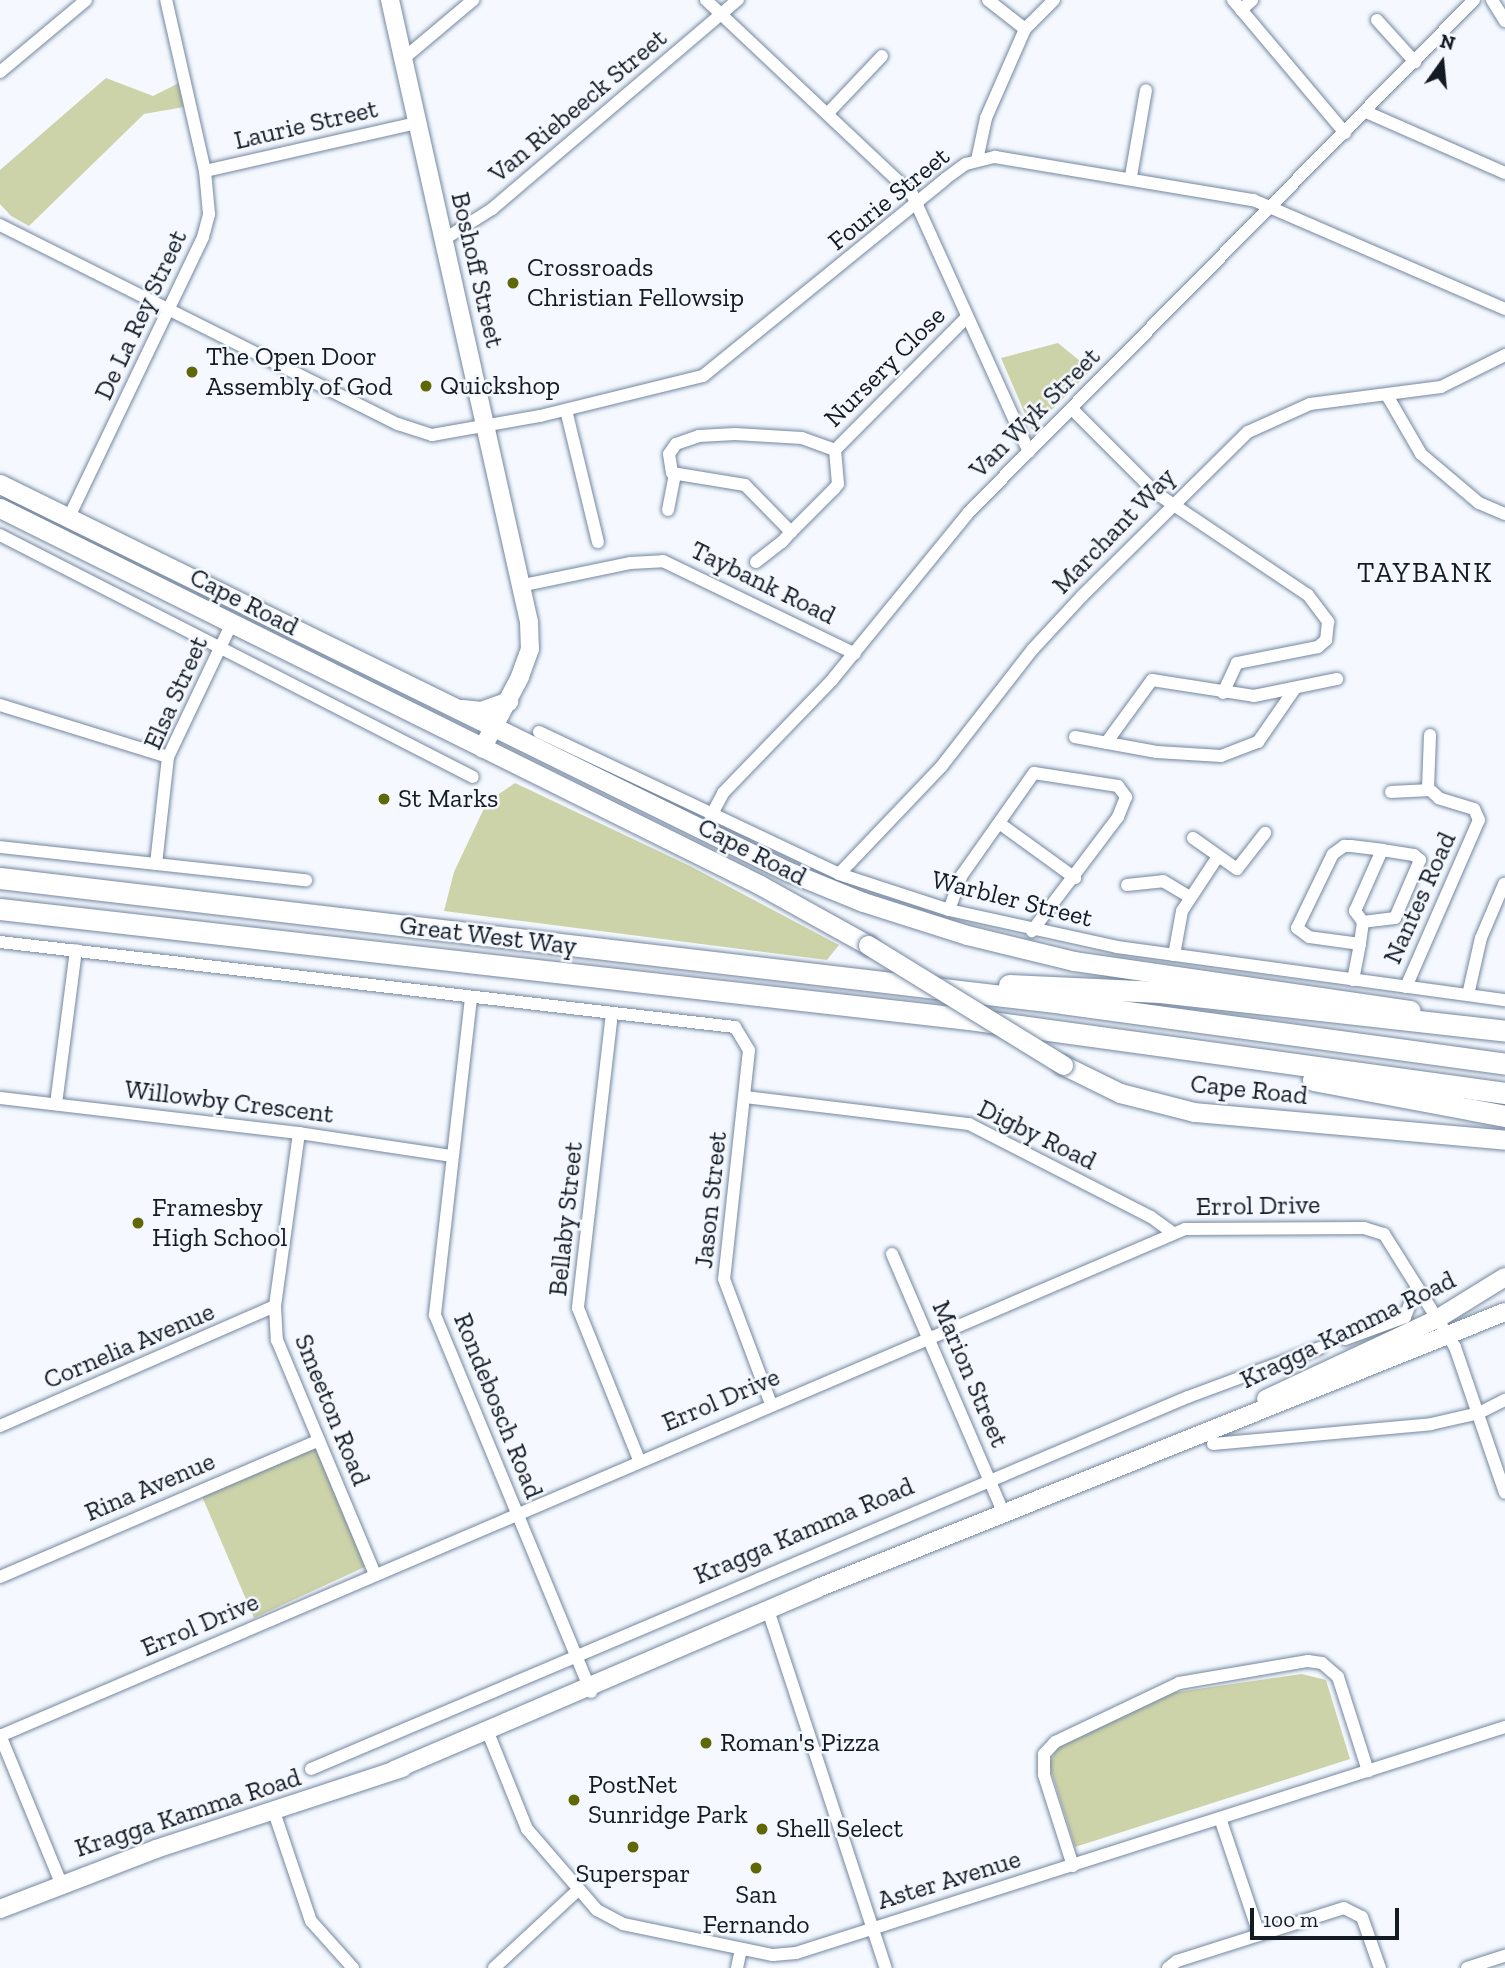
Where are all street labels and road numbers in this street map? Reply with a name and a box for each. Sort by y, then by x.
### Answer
street label: Van Riebeeck Street [483,23,673,189]
street label: Laurie Street [231,93,381,157]
street label: Fourie Street [822,141,956,257]
street label: Boshoff Street [444,189,510,351]
street label: De La Rey Street [88,225,194,405]
street label: Nursery Close [818,300,952,434]
street label: Van Wyk Street [963,341,1107,485]
street label: Marchant Way [1046,461,1182,601]
street label: Taybank Road [685,534,841,632]
street label: Cape Road [184,561,304,643]
street label: Elsa Street [137,632,215,754]
street label: Cape Road [692,811,812,893]
street label: Nantes Road [1377,827,1463,969]
street label: Warbler Street [928,864,1096,934]
street label: Great West Way [397,910,579,962]
street label: Cape Road [1189,1068,1309,1112]
street label: Willowby Crescent [123,1074,335,1130]
street label: Digby Road [972,1093,1102,1177]
street label: Jason Street [688,1130,734,1270]
street label: Bellaby Street [542,1140,590,1298]
street label: Errol Drive [1195,1189,1321,1223]
street label: Kragga Kamma Road [1235,1264,1461,1396]
street label: Cornelia Avenue [39,1296,219,1396]
street label: Marion Street [925,1296,1015,1452]
street label: Rondebosch Road [447,1309,549,1503]
street label: Smeeton Road [287,1330,377,1490]
street label: Errol Drive [658,1361,784,1439]
street label: Rina Avenue [80,1445,220,1529]
street label: Kragga Kamma Road [689,1471,919,1591]
street label: Errol Drive [137,1586,263,1664]
street label: Kragga Kamma Road [71,1762,305,1864]
street label: Aster Avenue [873,1843,1025,1917]

